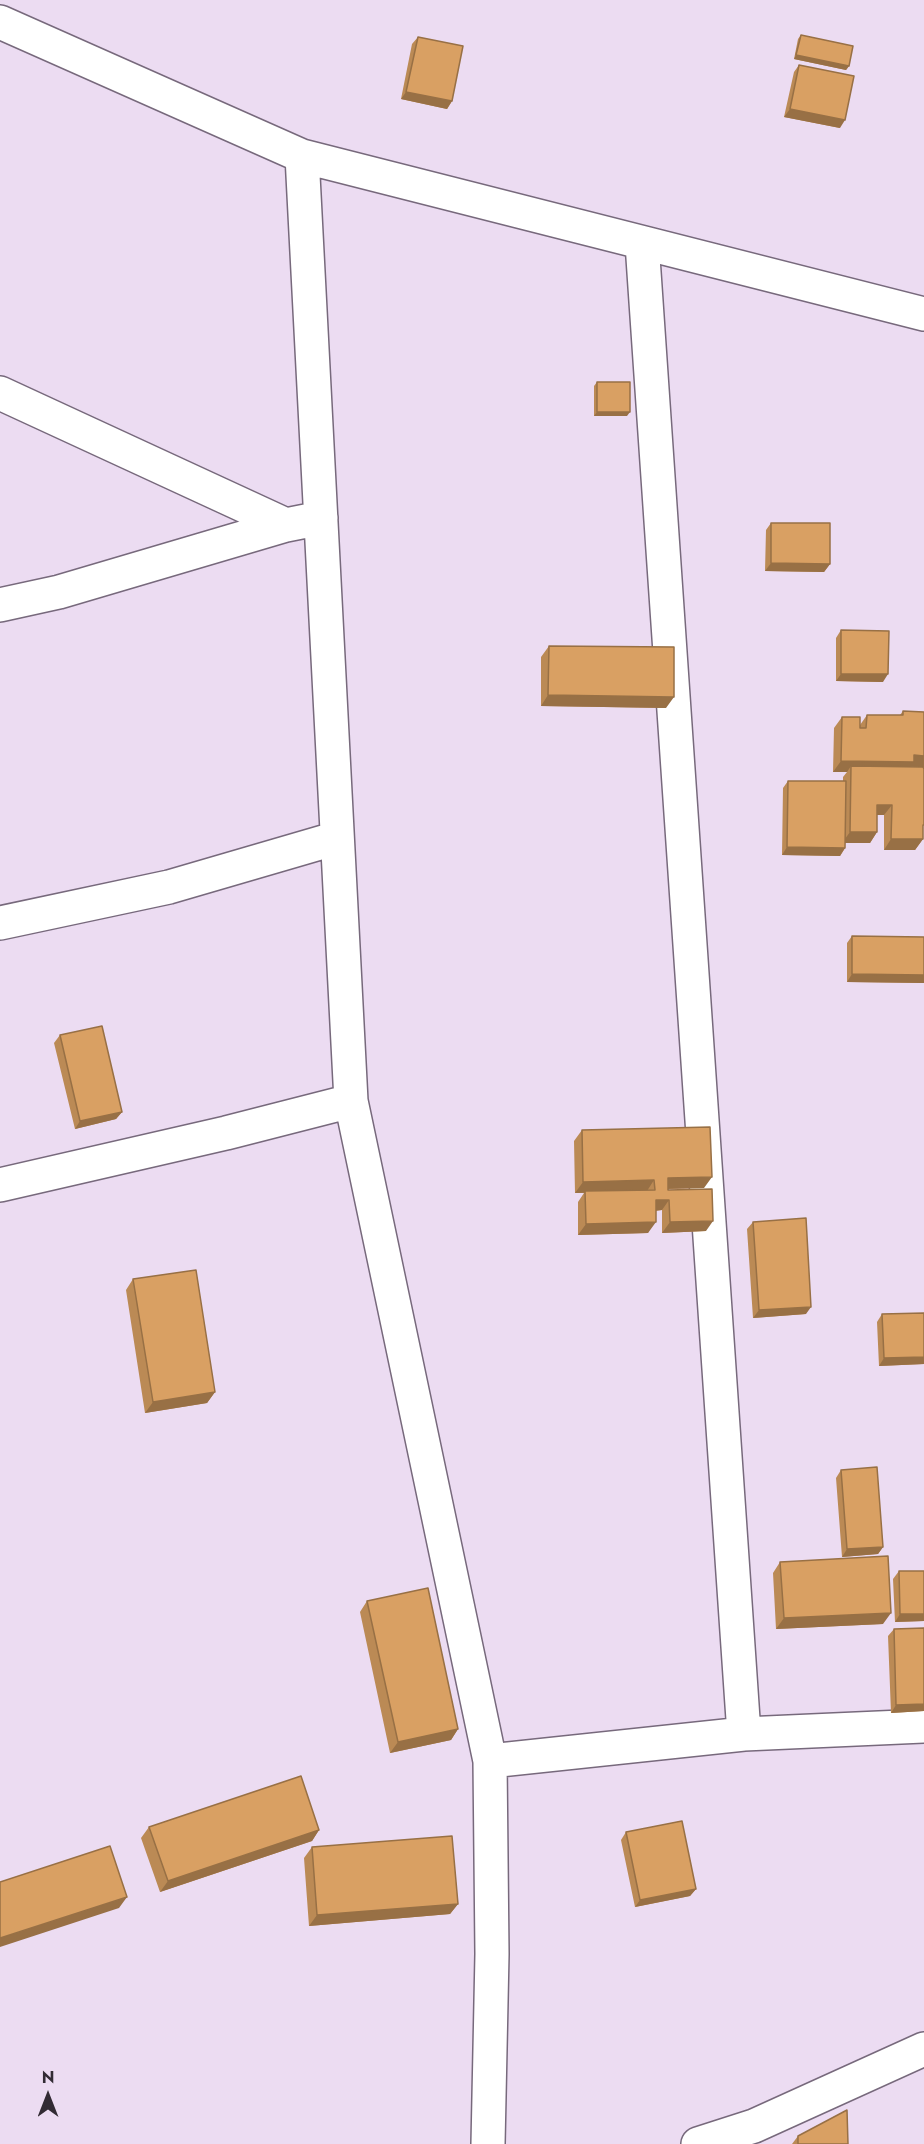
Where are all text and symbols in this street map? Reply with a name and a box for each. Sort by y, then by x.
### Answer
north arrow [18,2066,78,2126]
text: N [42,2066,54,2089]

